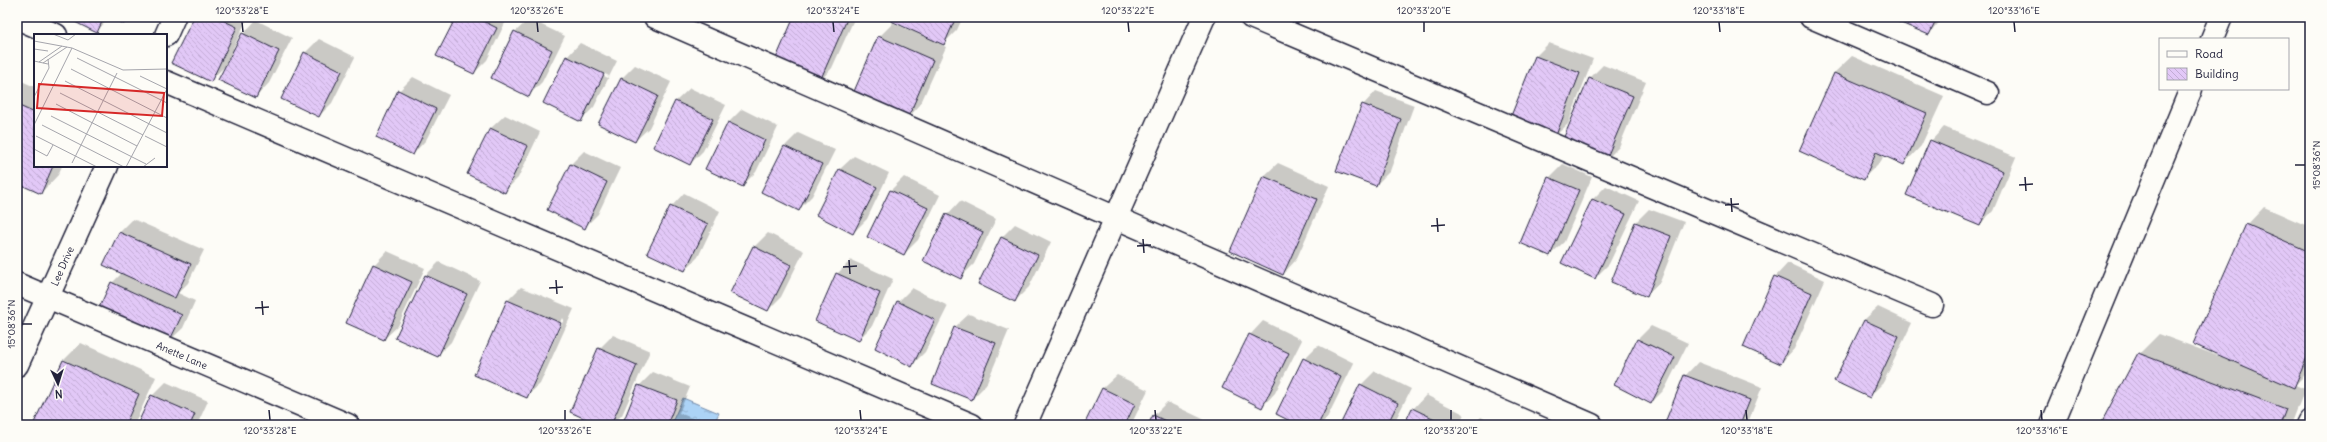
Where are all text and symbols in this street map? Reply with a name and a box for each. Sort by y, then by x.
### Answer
text: 120°33'28"E [215,4,269,17]
text: 120°33'26"E [510,4,564,17]
text: 120°33'24"E [806,4,860,17]
text: 120°33'22"E [1102,4,1155,17]
text: 120°33'20"E [1397,4,1451,17]
text: 120°33'18"E [1693,4,1745,17]
text: 120°33'16"E [1988,4,2040,17]
inset map [34,34,167,167]
legend [2159,38,2289,90]
text: Road [2195,46,2223,61]
text: Building [2195,66,2239,81]
text: 15°08'36"N [2310,140,2323,190]
street label: Lee Drive [48,244,77,288]
text: 15°08'36"N [5,299,18,349]
street label: Anette Lane [154,339,209,372]
north arrow [38,364,78,404]
text: N [54,387,63,401]
text: 120°33'28"E [243,424,297,437]
text: 120°33'26"E [538,424,592,437]
text: 120°33'24"E [834,424,888,437]
text: 120°33'22"E [1130,424,1183,437]
text: 120°33'20"E [1424,424,1478,437]
text: 120°33'18"E [1721,424,1773,437]
text: 120°33'16"E [2016,424,2068,437]

